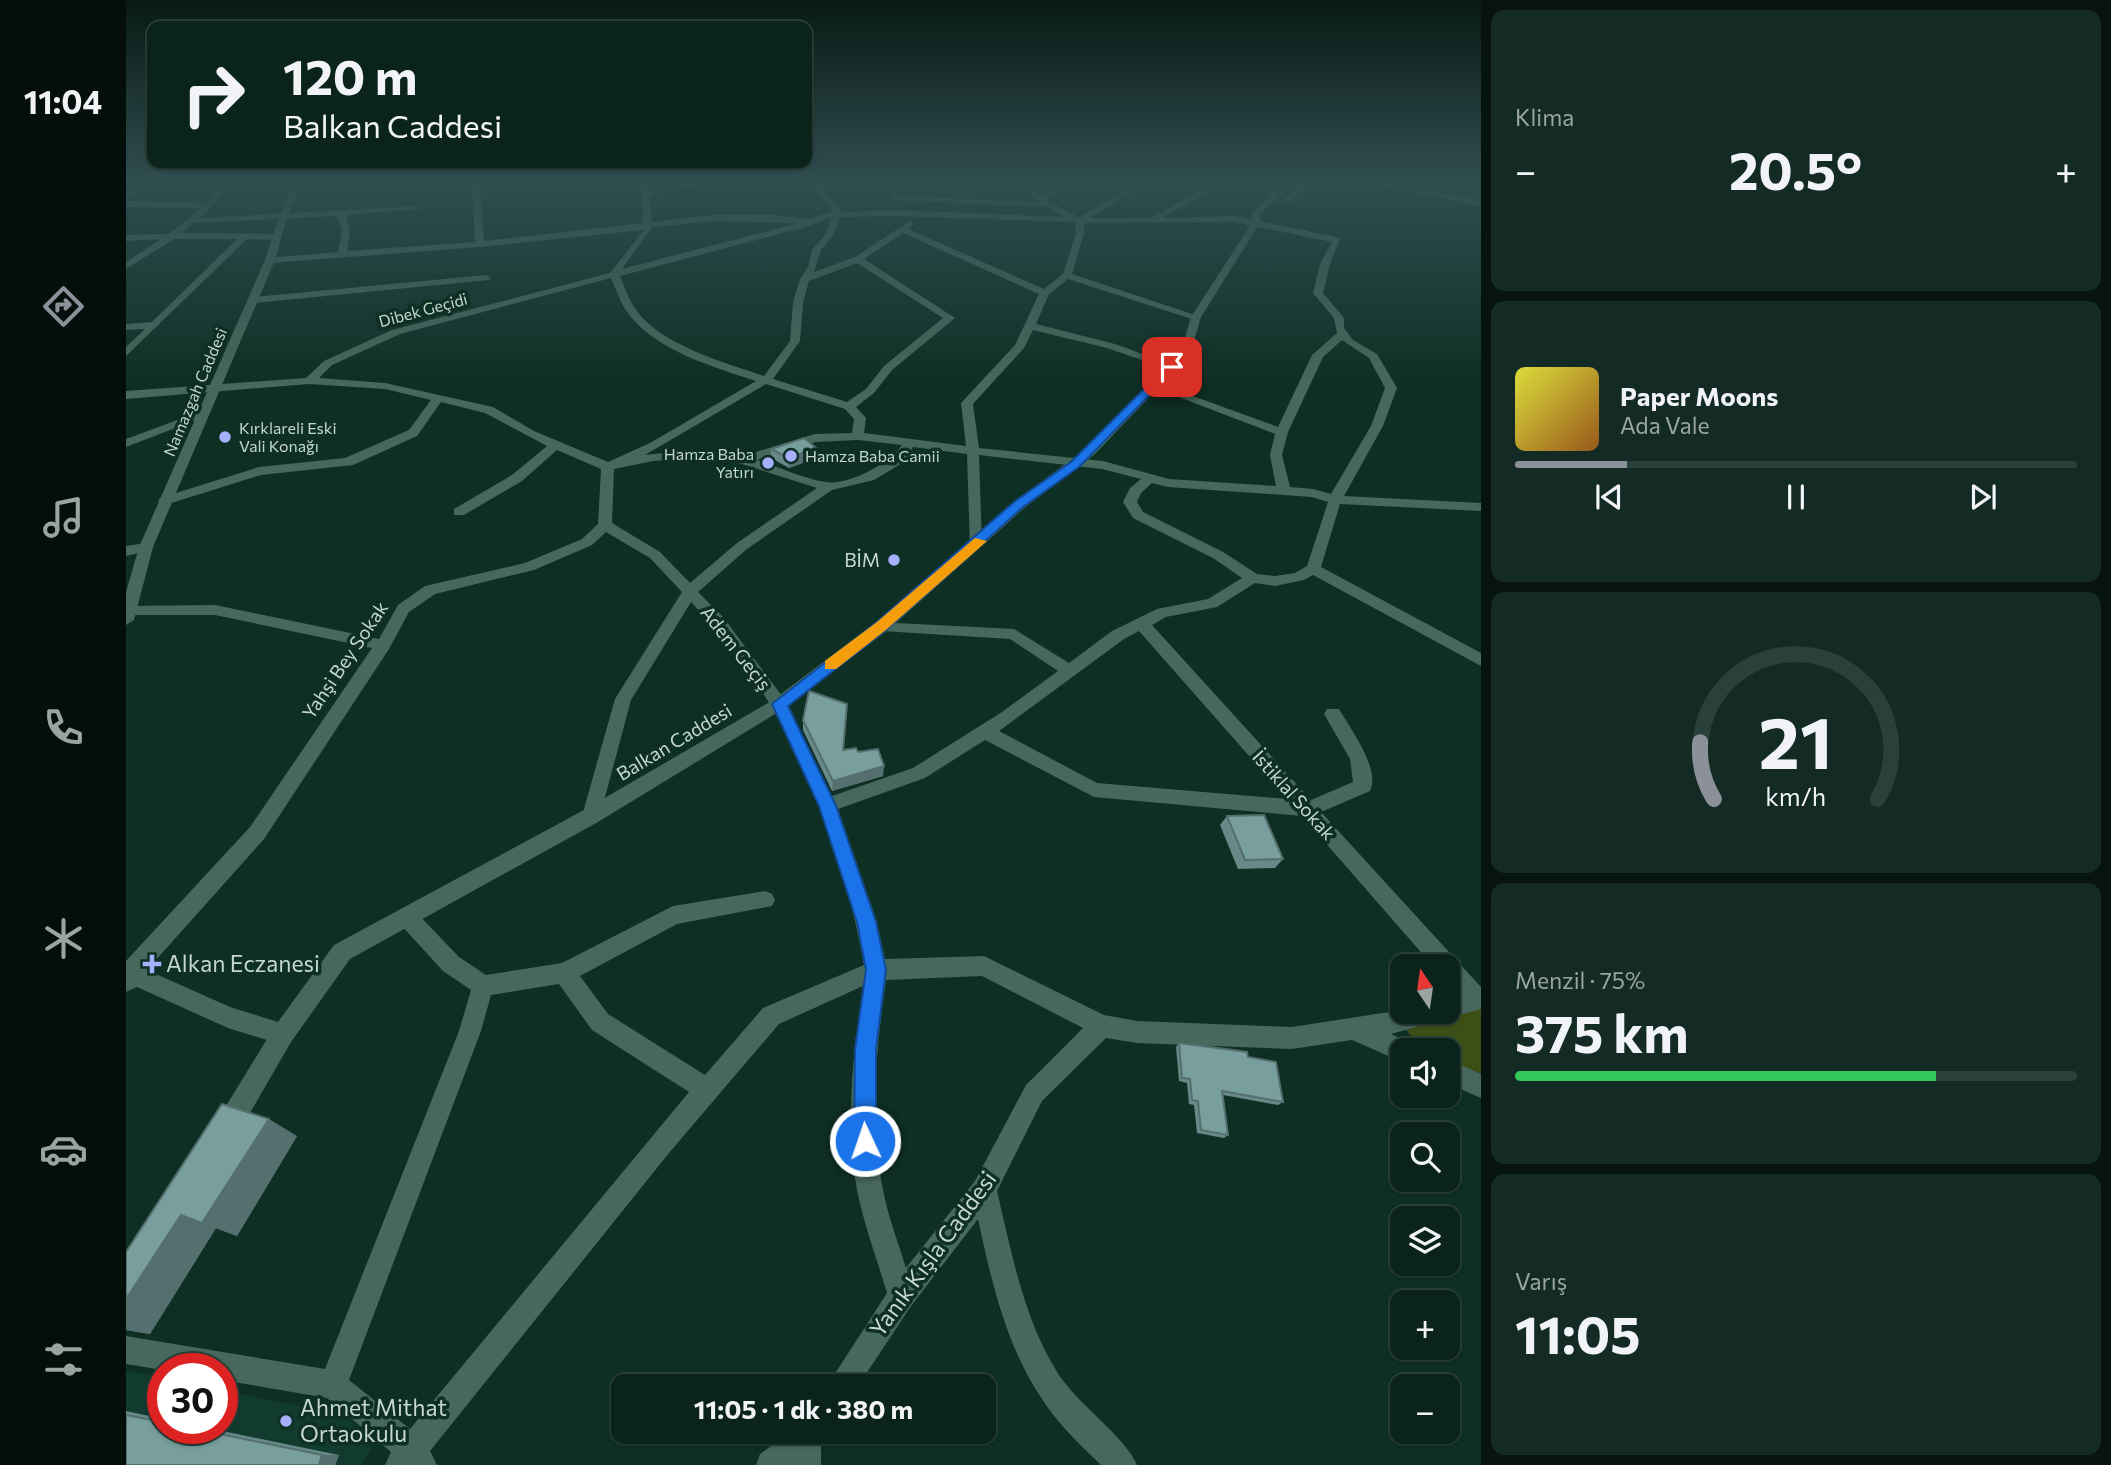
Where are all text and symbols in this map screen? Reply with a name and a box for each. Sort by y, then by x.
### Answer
text: 120 m [283,45,417,105]
icon: right [168,49,259,140]
text: 11:04 [24,81,102,121]
text: Klima [1515,103,1574,131]
text: Balkan Caddesi [283,105,502,145]
text: 20.5° [1729,137,1862,201]
text: − [1515,146,1537,193]
text: + [2055,146,2077,193]
icon: directions [39,282,88,331]
street label: Dibek Geçidi [376,289,469,330]
street label: Namazgah Caddesi [159,325,230,459]
pin [1142,337,1202,397]
icon: arrive [1153,348,1191,386]
text: Paper Moons [1620,380,1778,411]
text: Ada Vale [1620,411,1710,439]
place label: Kırklareli Eski Vali Konağı [239,418,337,455]
marker: Kırklareli Eski Vali Konağı [217,429,233,445]
place label: Hamza Baba Yatırı [664,444,754,481]
place label: Hamza Baba Camii [805,446,940,465]
marker: Hamza Baba Camii [783,448,799,464]
marker: Hamza Baba Yatırı [760,455,776,471]
icon: previous [1590,478,1628,516]
icon: pause [1777,478,1815,516]
icon: next [1964,478,2002,516]
icon: music [39,493,88,542]
place label: BİM [844,548,880,571]
marker: BİM [886,552,902,568]
street label: Yahşi Bey Sokak [297,596,392,723]
street label: Adem Geçiş [696,601,776,694]
text: 21 [1759,695,1833,784]
street label: Balkan Caddesi [612,698,735,785]
icon: phone [39,703,88,752]
street label: İstiklal Sokak [1248,745,1341,844]
text: km/h [1766,780,1826,810]
icon: climate [39,914,88,963]
place label: Alkan Eczanesi [166,949,320,977]
north arrow [1390,954,1460,1024]
map controls [1390,954,1460,1444]
marker: Alkan Eczanesi [144,956,160,972]
text: Menzil · 75% [1515,966,1645,994]
text: 375 km [1515,1000,1689,1064]
button: sound [1390,1038,1460,1108]
position arrow [828,1104,902,1178]
button: search [1390,1122,1460,1192]
icon: car [39,1125,88,1174]
street label: Yanık Kışla Caddesi [863,1165,1002,1342]
button: layers [1390,1206,1460,1276]
text: Varış [1515,1267,1567,1295]
button: + [1390,1290,1460,1360]
text: 11:05 [1515,1301,1641,1365]
icon: filters [39,1335,88,1384]
speed limit sign: 30 [147,1353,238,1444]
button: − [1390,1374,1460,1444]
place label: Ahmet Mithat Ortaokulu [300,1393,447,1447]
text: 11:05 · 1 dk · 380 m [694,1393,913,1424]
marker: Ahmet Mithat Ortaokulu [278,1413,294,1429]

